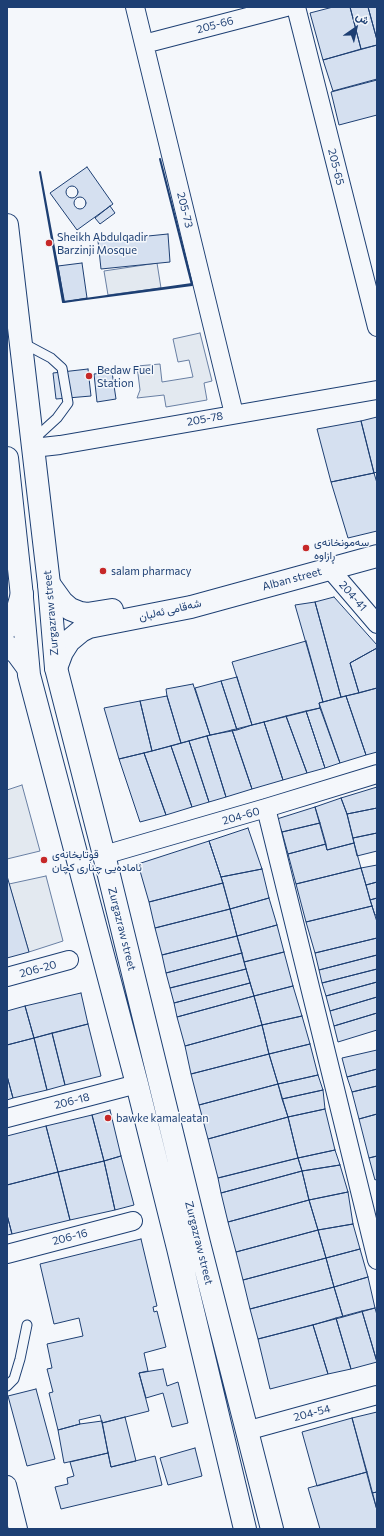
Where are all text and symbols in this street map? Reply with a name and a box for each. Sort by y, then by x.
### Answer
north arrow [336,8,376,48]
text: ش [354,9,372,27]
street label: 205-66 [195,14,235,36]
street label: 205-65 [325,147,347,187]
street label: 205-73 [174,191,196,229]
place label: Sheikh Abdulqadir Barzinji Mosque [57,230,148,256]
marker: Sheikh Abdulqadir Barzinji Mosque [44,238,54,248]
place label: Bedaw Fuel Station [97,363,154,389]
marker: Bedaw Fuel Station [84,371,94,381]
street label: 205-78 [186,409,224,429]
place label: سەمونخانەی ڕازاوە [314,535,369,561]
marker: سەمونخانەی ڕازاوە [301,543,311,553]
place label: salam pharmacy [111,564,191,578]
street label: Alban street [261,565,323,593]
marker: salam pharmacy [98,566,108,576]
street label: Zurgazraw street [41,570,61,656]
street label: 204-41 [336,578,370,614]
street label: شەقامی ئەلبان [137,596,203,624]
street label: 204-60 [221,804,261,828]
place label: قوتابخانەی ئامادەیی چناری کچان [52,847,142,873]
marker: قوتابخانەی ئامادەیی چناری کچان [39,855,49,865]
street label: Zurgazraw street [105,886,139,972]
street label: 206-20 [18,958,58,980]
street label: 206-18 [53,1090,91,1112]
place label: bawke kamaleatan [116,1111,209,1125]
marker: bawke kamaleatan [103,1113,113,1123]
street label: Zurgazraw street [182,1200,216,1286]
street label: 206-16 [51,1226,89,1248]
street label: 204-54 [292,1402,332,1424]

